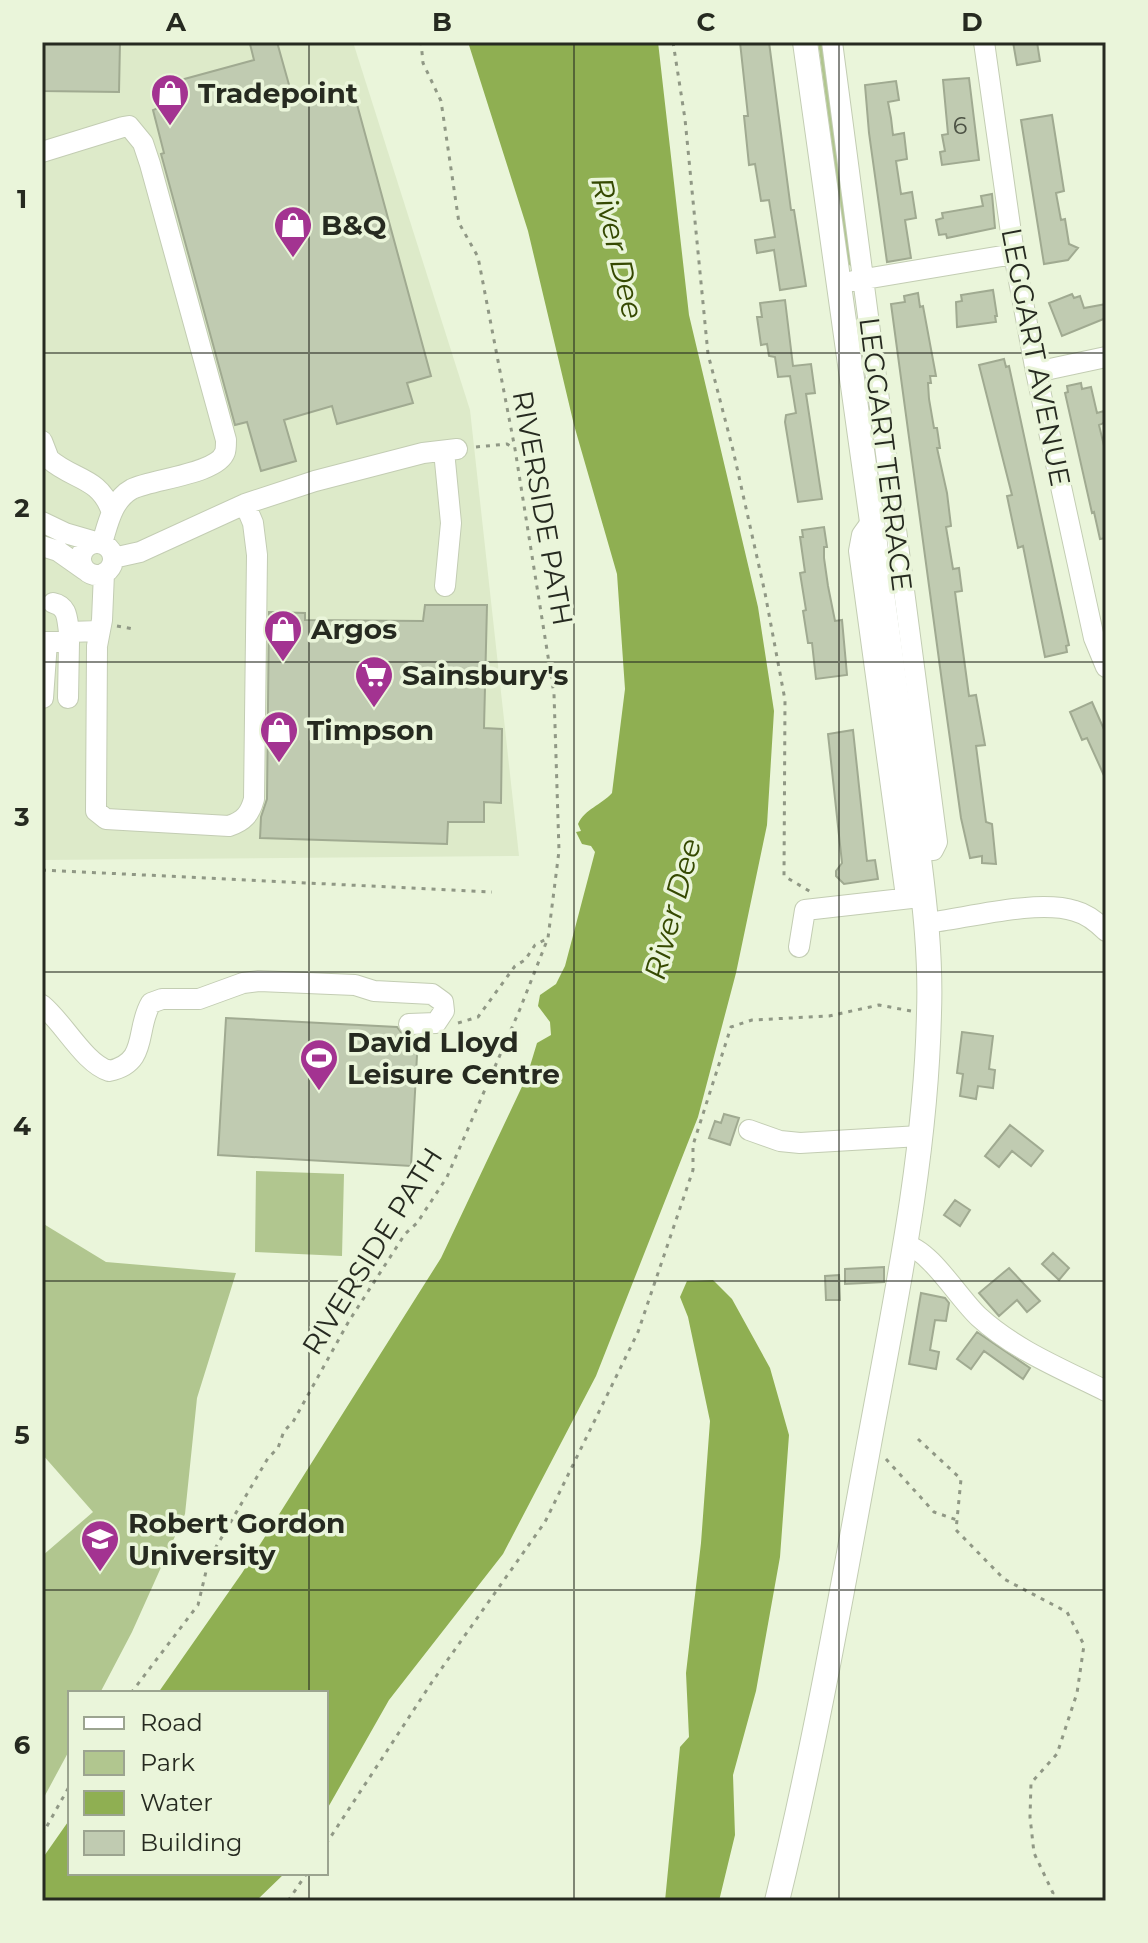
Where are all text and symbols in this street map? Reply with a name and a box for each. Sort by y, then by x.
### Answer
text: A [165,6,187,38]
text: B [432,6,452,38]
text: C [697,6,716,38]
text: D [961,6,983,38]
shop icon: Tradepoint [149,72,191,127]
place label: Tradepoint [198,76,358,110]
house number: 6 [953,111,967,140]
water label: River Dee [583,173,652,323]
text: 1 [17,183,27,215]
shop icon: B&Q [272,204,314,259]
place label: B&Q [321,208,387,242]
street label: LEGGART AVENUE [994,225,1078,489]
street label: LEGGART TERRACE [852,315,920,593]
street label: RIVERSIDE PATH [506,388,580,628]
text: 2 [14,492,30,524]
shop icon: Argos [262,608,304,663]
place label: Argos [310,612,397,646]
supermarket icon: Sainsbury's [353,654,395,709]
place label: Sainsbury's [402,658,569,692]
shop icon: Timpson [258,709,300,764]
place label: Timpson [307,713,434,747]
text: 3 [13,801,30,833]
water label: River Dee [636,834,709,983]
place label: David Lloyd Leisure Centre [347,1025,560,1091]
sports icon: David Lloyd Leisure Centre [298,1037,340,1092]
text: 4 [13,1110,31,1142]
street label: RIVERSIDE PATH [295,1141,449,1361]
text: 5 [14,1419,30,1451]
place label: Robert Gordon University [128,1506,345,1572]
school or university icon: Robert Gordon University [79,1518,121,1573]
legend [68,1691,328,1875]
text: Road [140,1708,203,1737]
text: 6 [14,1729,31,1761]
text: Park [140,1748,195,1777]
text: Water [140,1788,213,1817]
text: Building [140,1828,243,1857]

